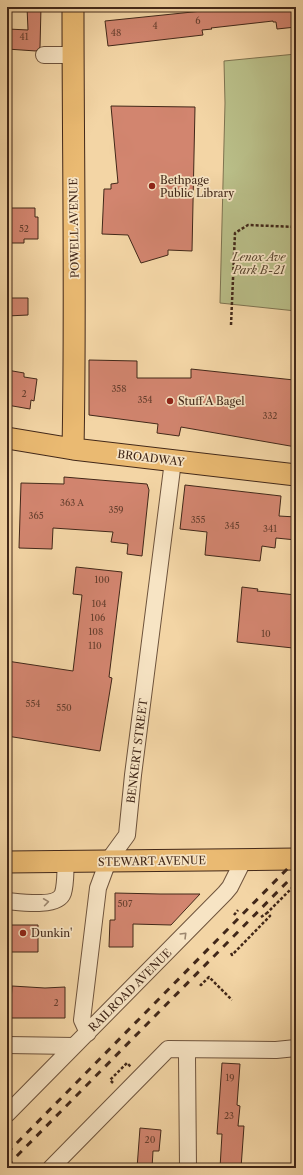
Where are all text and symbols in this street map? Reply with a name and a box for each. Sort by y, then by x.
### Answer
house number: 6 [195,15,201,26]
house number: 4 [152,20,158,31]
house number: 48 [111,27,121,38]
house number: 41 [20,31,29,42]
place label: Bethpage Public Library [160,173,235,200]
street label: POWELL AVENUE [66,177,82,278]
marker: Bethpage Public Library [147,181,157,191]
house number: 52 [19,223,29,234]
park label: Lenox Ave Park B-21 [231,250,286,277]
house number: 358 [111,383,127,394]
house number: 2 [21,388,27,399]
house number: 354 [137,394,153,405]
place label: Stuff A Bagel [178,394,245,408]
marker: Stuff A Bagel [165,396,175,406]
house number: 332 [262,410,278,421]
street label: BROADWAY [117,447,185,469]
house number: 363 A [60,497,84,508]
house number: 359 [108,504,124,515]
house number: 365 [28,510,44,521]
house number: 355 [191,514,205,525]
house number: 345 [224,520,240,531]
house number: 341 [263,523,277,534]
house number: 100 [94,574,110,585]
house number: 104 [92,598,106,609]
house number: 106 [91,612,105,623]
house number: 108 [89,626,103,637]
house number: 10 [261,628,271,639]
house number: 110 [88,640,102,651]
street label: BENKERT STREET [124,697,150,804]
house number: 554 [26,698,40,709]
house number: 550 [56,702,72,713]
street label: STEWART AVENUE [98,853,207,869]
one-way arrow [43,898,49,907]
house number: 507 [117,898,133,909]
place label: Dunkin' [31,926,72,940]
marker: Dunkin' [18,928,28,938]
one-way arrow [179,932,187,940]
street label: RAILROAD AVENUE [86,945,175,1034]
house number: 2 [53,997,59,1008]
house number: 19 [225,1072,235,1083]
house number: 23 [224,1110,234,1121]
house number: 20 [145,1134,156,1145]

